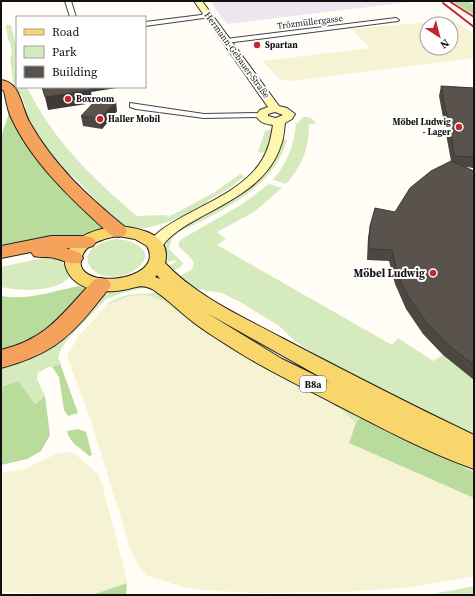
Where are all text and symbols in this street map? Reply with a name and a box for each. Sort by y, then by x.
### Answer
street label: Hermann-Gebauer-Straße [202,9,273,101]
street label: Trözmüllergasse [276,12,344,32]
legend [16,16,146,88]
north arrow [419,16,459,56]
text: Road [52,24,79,40]
text: N [437,35,452,52]
place label: Spartan [265,39,298,51]
marker: Spartan [252,40,262,50]
text: Park [52,44,77,60]
text: Building [52,64,97,80]
place label: Boxroom [76,93,114,105]
marker: Boxroom [63,94,73,104]
place label: Haller Mobil [108,113,160,125]
marker: Haller Mobil [95,114,105,124]
place label: Möbel Ludwig - Lager [393,116,452,138]
marker: Möbel Ludwig - Lager [454,122,464,132]
place label: Möbel Ludwig [354,266,425,281]
marker: Möbel Ludwig [428,268,438,278]
road number: B8a [300,376,326,392]

